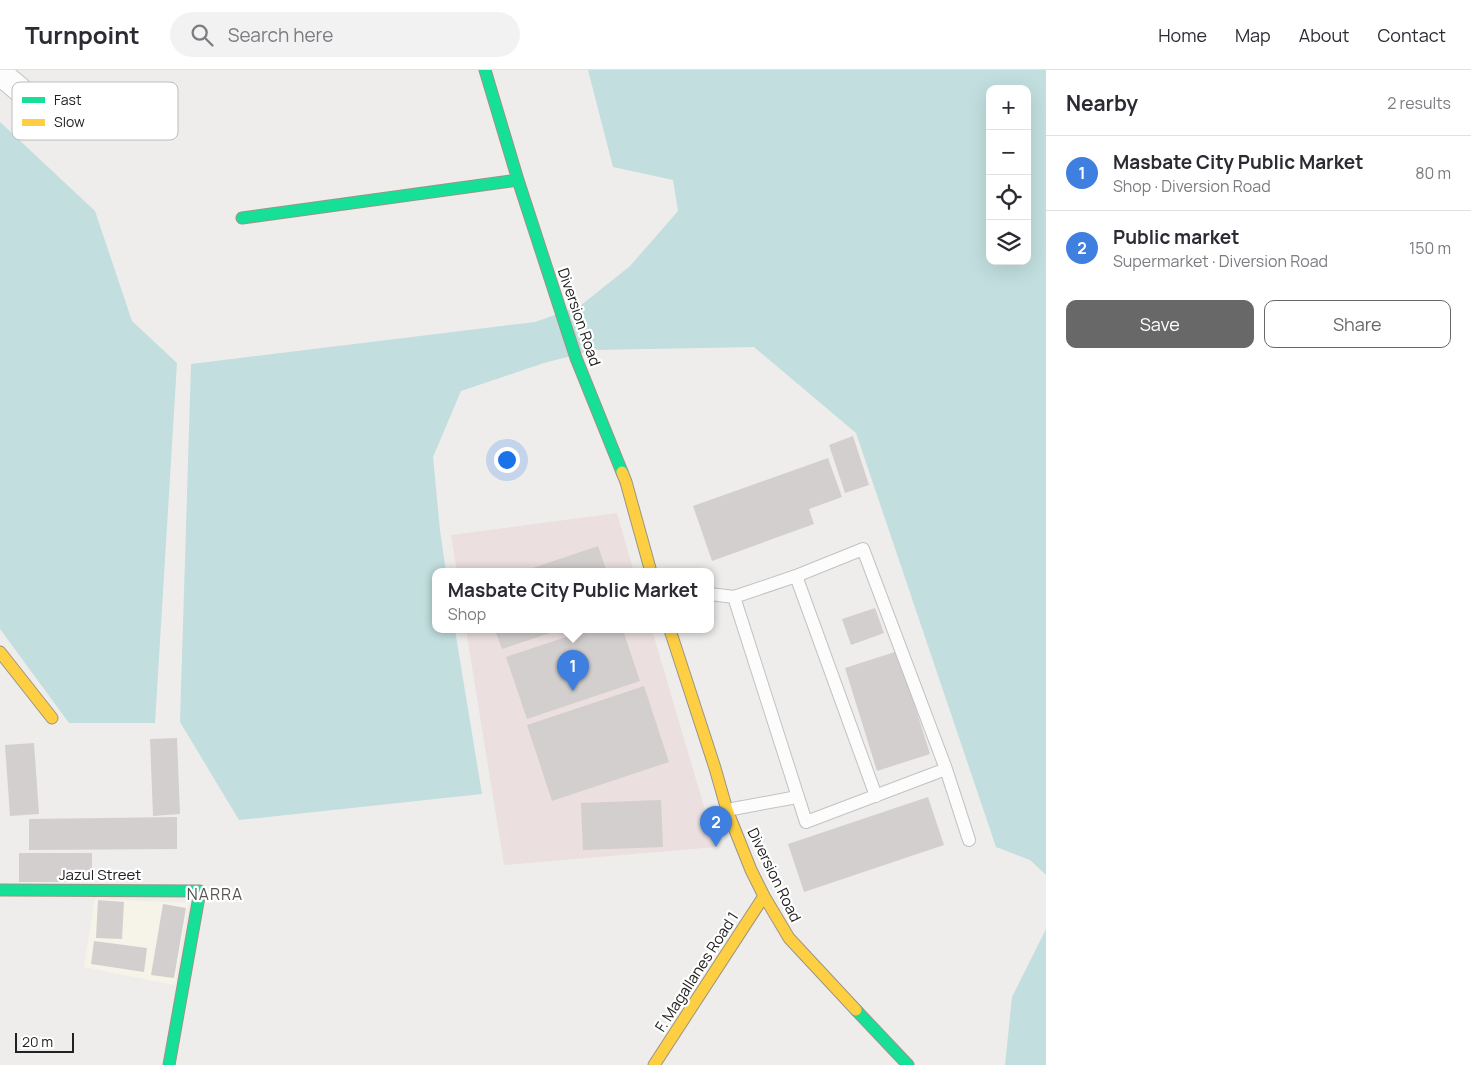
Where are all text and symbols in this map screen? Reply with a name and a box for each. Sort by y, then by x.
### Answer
search box [170,12,520,57]
text: Turnpoint [25,18,140,51]
icon: search [188,21,216,49]
text: Search here [228,22,333,48]
text: Home [1158,23,1207,47]
text: Map [1235,23,1271,47]
text: About [1299,23,1349,47]
text: Contact [1377,23,1446,47]
legend [12,82,178,140]
map controls [986,85,1031,265]
button: + [986,85,1031,130]
text: Nearby [1066,89,1138,117]
text: Fast [54,90,82,109]
text: 2 results [1387,92,1451,114]
text: Slow [54,112,85,131]
button: − [986,130,1031,175]
text: Masbate City Public Market [1113,149,1363,175]
text: 1 [1078,162,1086,184]
text: 80 m [1415,162,1451,184]
button: locate [986,175,1031,220]
text: Shop · Diversion Road [1113,175,1271,197]
button: layers [986,220,1031,265]
text: Public market [1113,224,1239,250]
text: 2 [1077,237,1087,259]
text: 150 m [1409,237,1451,259]
text: Supermarket · Diversion Road [1113,250,1328,272]
street label: Diversion Road [553,265,606,369]
button: Save [1066,300,1254,348]
button: Share [1264,300,1451,348]
your location [494,447,520,473]
popup [432,568,714,633]
text: Masbate City Public Market [448,577,698,603]
text: Shop [448,603,486,625]
pin: 1 [557,650,589,691]
pin: 2 [700,806,732,847]
street label: Diversion Road [743,824,806,925]
street label: Jazul Street [59,864,141,885]
district label: NARRA [187,883,243,905]
street label: F. Magallanes Road 1 [650,908,743,1036]
scale bar [15,1030,74,1053]
text: 20 m [22,1032,53,1051]

